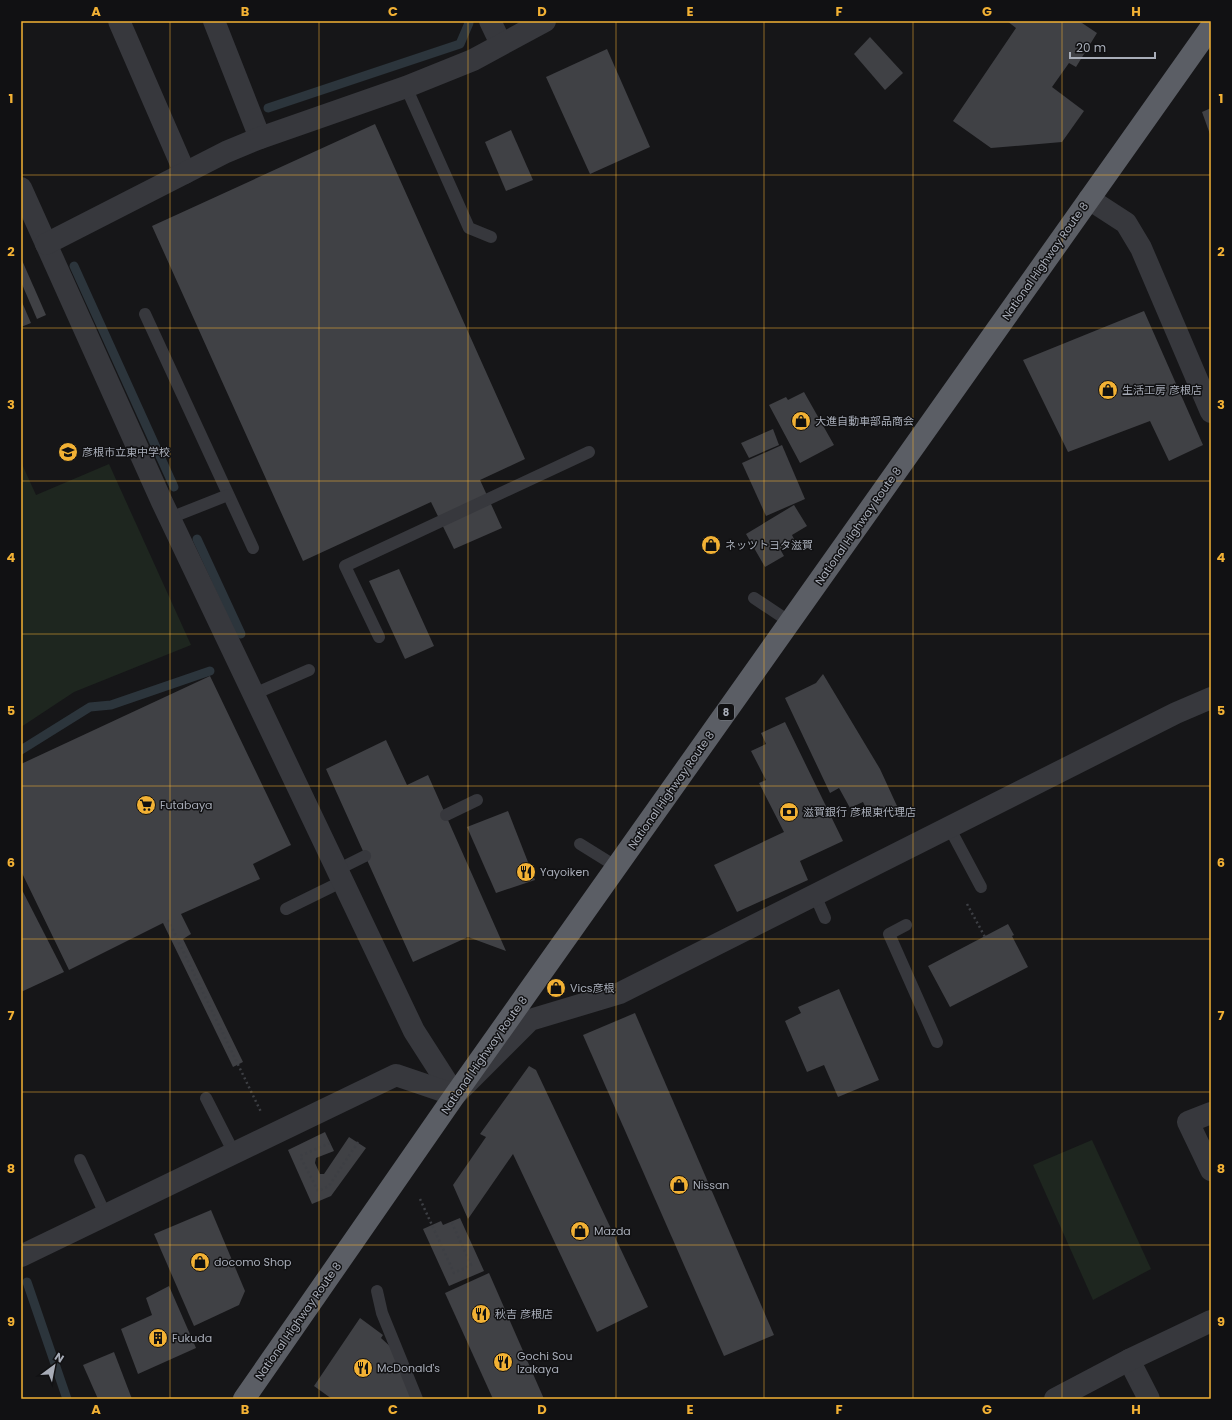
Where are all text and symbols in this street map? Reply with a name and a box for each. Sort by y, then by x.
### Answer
text: A [91,2,101,21]
text: B [241,2,250,21]
text: C [388,2,398,21]
text: D [537,2,547,21]
text: E [686,2,694,21]
text: F [835,2,843,21]
text: G [982,2,992,21]
text: H [1131,2,1141,21]
scale bar [1070,34,1155,60]
text: 20 m [1076,39,1106,56]
text: 1 [9,89,13,108]
text: 1 [1219,89,1223,108]
street label: National Highway Route 8 [998,199,1092,323]
text: 2 [7,242,15,261]
text: 2 [1217,242,1225,261]
shop icon: 生活工房 彦根店 [1097,379,1119,401]
place label: 生活工房 彦根店 [1122,382,1202,398]
text: 3 [7,395,15,414]
text: 3 [1217,395,1225,414]
shop icon: 大進自動車部品商会 [790,410,812,432]
place label: 大進自動車部品商会 [815,413,914,429]
school or university icon: 彦根市立東中学校 [57,441,79,463]
place label: 彦根市立東中学校 [82,444,170,460]
street label: National Highway Route 8 [811,464,905,588]
shop icon: ネッツトヨタ滋賀 [700,534,722,556]
place label: ネッツトヨタ滋賀 [725,537,813,553]
text: 4 [7,548,16,567]
text: 4 [1217,548,1226,567]
text: 5 [7,701,15,720]
text: 5 [1217,701,1225,720]
road number: 8 [718,704,734,720]
street label: National Highway Route 8 [624,728,718,852]
supermarket icon: Futabaya [135,794,157,816]
place label: Futabaya [160,797,213,813]
bank icon: 滋賀銀行 彦根東代理店 [778,801,800,823]
place label: 滋賀銀行 彦根東代理店 [803,804,916,820]
text: 6 [7,853,15,872]
text: 6 [1217,853,1225,872]
restaurant icon: Yayoiken [515,861,537,883]
place label: Yayoiken [540,864,589,880]
shop icon: Vics彦根 [545,977,567,999]
place label: Vics彦根 [570,980,615,996]
street label: National Highway Route 8 [437,993,531,1117]
text: 7 [8,1006,15,1025]
text: 7 [1218,1006,1225,1025]
text: 8 [7,1159,15,1178]
text: 8 [1217,1159,1225,1178]
shop icon: Nissan [668,1174,690,1196]
place label: Nissan [693,1177,729,1193]
shop icon: Mazda [569,1220,591,1242]
place label: Mazda [594,1223,631,1239]
shop icon: docomo Shop [189,1251,211,1273]
place label: docomo Shop [214,1254,291,1270]
street label: National Highway Route 8 [251,1259,345,1383]
restaurant icon: 秋吉 彦根店 [470,1303,492,1325]
place label: 秋吉 彦根店 [495,1306,553,1322]
text: 9 [7,1312,15,1331]
text: 9 [1217,1312,1225,1331]
building icon: Fukuda [147,1327,169,1349]
place label: Fukuda [172,1330,212,1346]
north arrow [34,1346,74,1386]
place label: Gochi Sou Izakaya [517,1348,573,1377]
text: N [52,1349,67,1366]
restaurant icon: Gochi Sou Izakaya [492,1351,514,1373]
restaurant icon: McDonald's [352,1357,374,1379]
place label: McDonald's [377,1360,440,1376]
text: A [91,1400,101,1419]
text: B [241,1400,250,1419]
text: C [388,1400,398,1419]
text: D [537,1400,547,1419]
text: E [686,1400,694,1419]
text: F [835,1400,843,1419]
text: G [982,1400,992,1419]
text: H [1131,1400,1141,1419]

